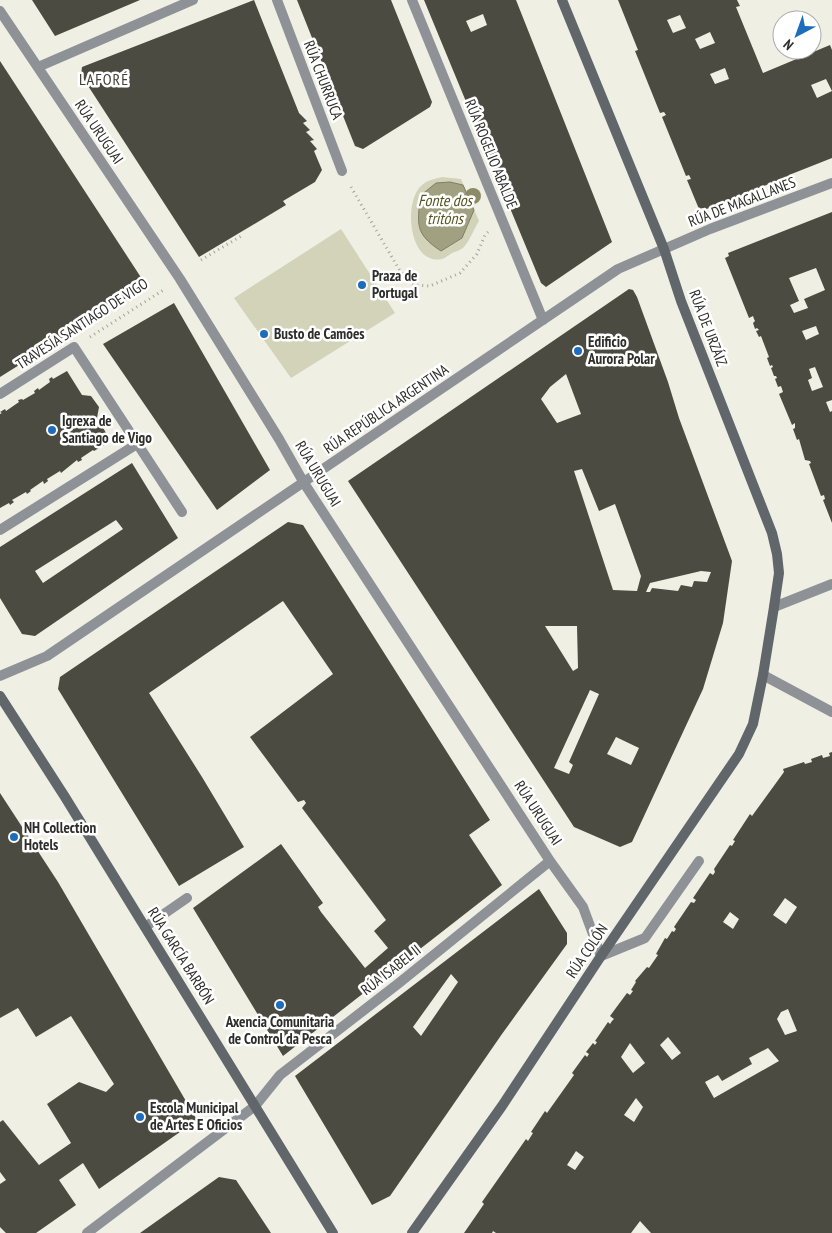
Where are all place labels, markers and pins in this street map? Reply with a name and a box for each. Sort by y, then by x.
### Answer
place label: Praza de Portugal [372,266,418,302]
marker: Praza de Portugal [356,279,368,291]
place label: Busto de Camões [274,324,365,343]
marker: Busto de Camões [258,328,270,340]
place label: Edificio Aurora Polar [587,332,655,368]
marker: Edificio Aurora Polar [572,345,584,357]
place label: Igrexa de Santiago de Vigo [62,411,152,447]
marker: Igrexa de Santiago de Vigo [46,424,58,436]
place label: NH Collection Hotels [24,818,96,854]
marker: NH Collection Hotels [8,831,20,843]
marker: Axencia Comunitaria de Control da Pesca [274,999,286,1011]
place label: Axencia Comunitaria de Control da Pesca [225,1012,334,1048]
place label: Escola Municipal de Artes E Oficios [150,1098,242,1134]
marker: Escola Municipal de Artes E Oficios [134,1111,146,1123]

